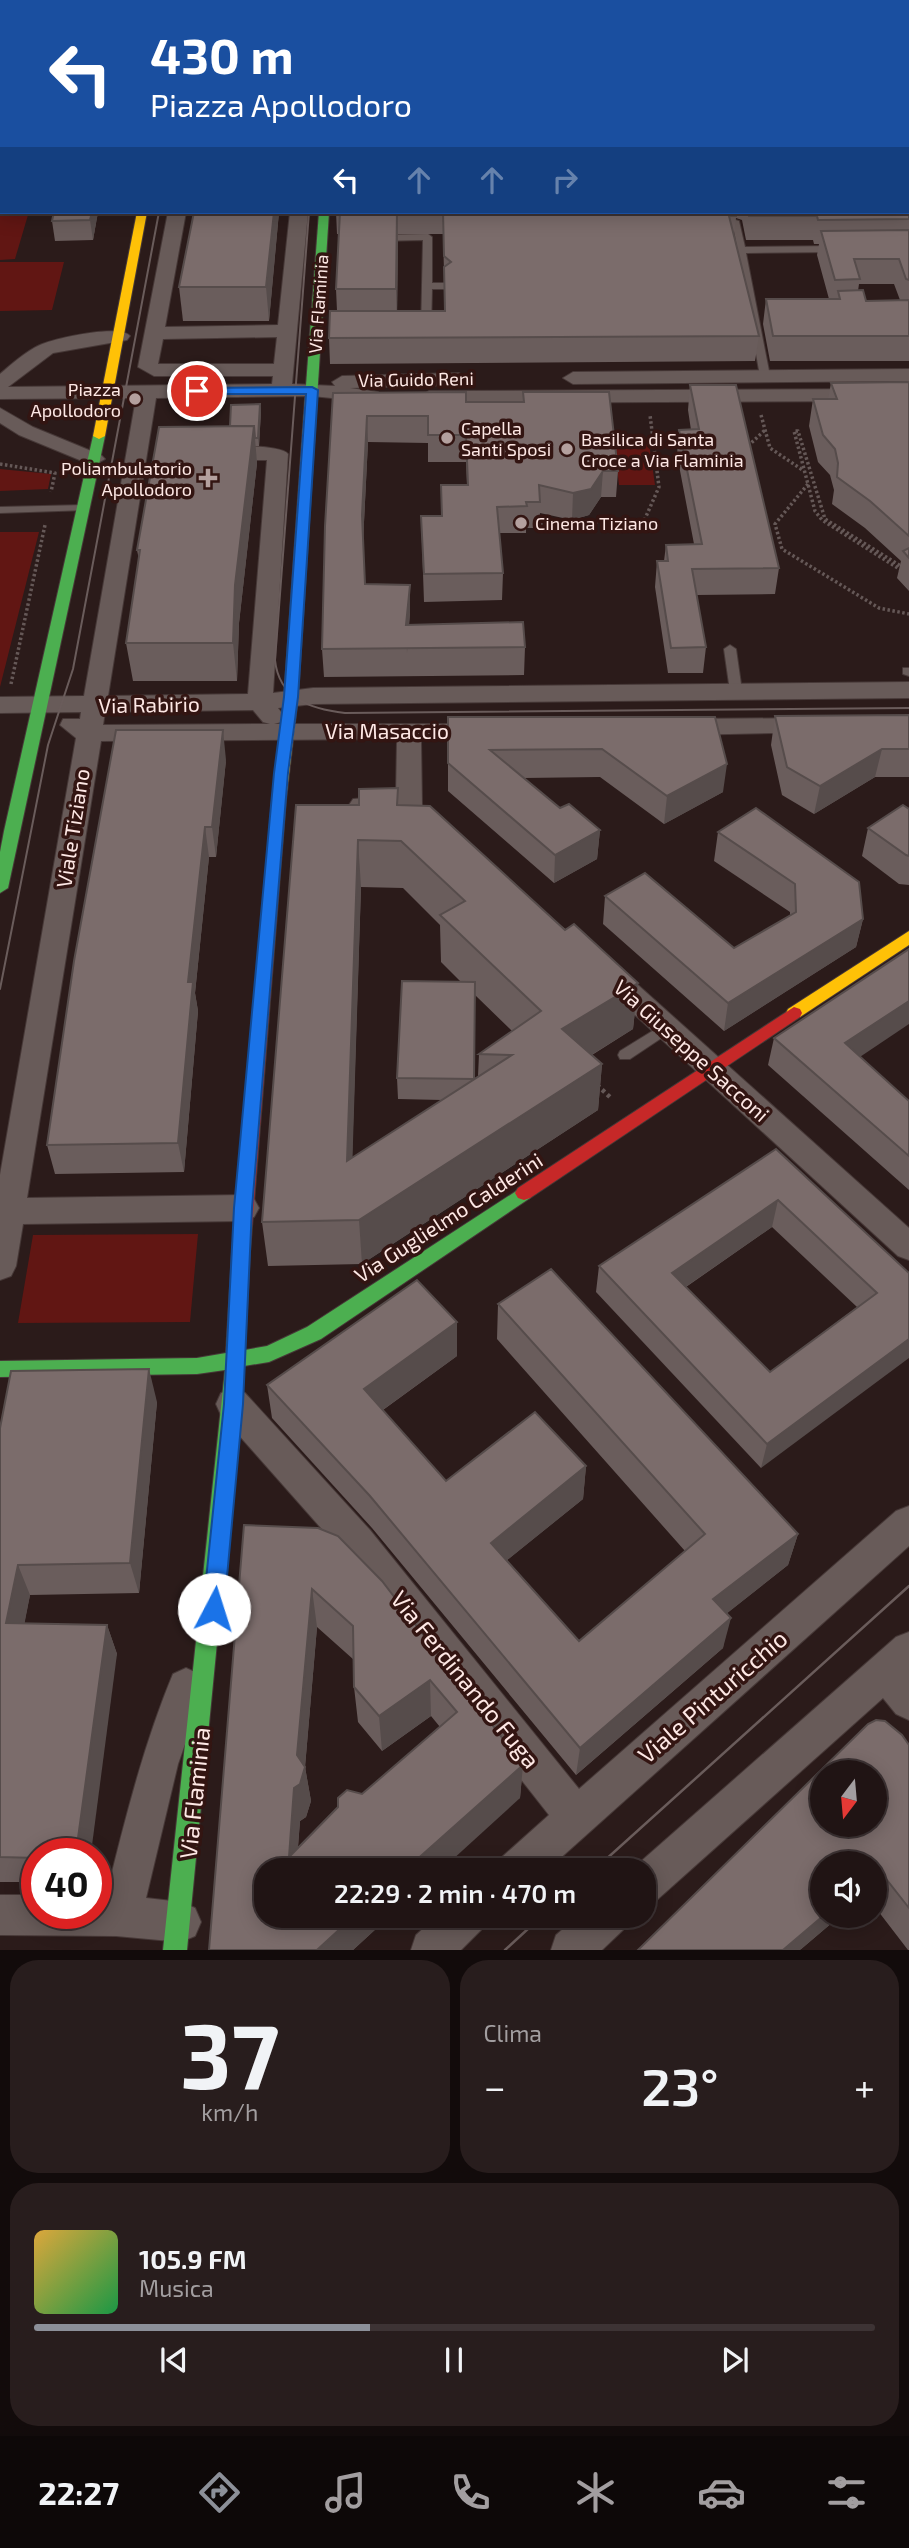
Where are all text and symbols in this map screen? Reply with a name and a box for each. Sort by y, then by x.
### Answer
text: 430 m [150,25,294,84]
icon: left [35,28,126,119]
text: Piazza Apollodoro [150,85,412,123]
icon: left [327,161,365,199]
icon: ahead [400,161,438,199]
icon: ahead [473,161,511,199]
icon: right [546,161,584,199]
street label: Via Flaminia [304,254,332,354]
pin [167,361,227,421]
street label: Via Guido Reni [358,367,474,391]
icon: arrive [178,372,216,410]
place label: Piazza Apollodoro [30,378,121,421]
marker: Piazza Apollodoro [127,391,143,407]
place label: Capella Santi Sposi [461,417,551,460]
place label: Basilica di Santa Croce a Via Flaminia [581,428,744,471]
marker: Capella Santi Sposi [439,430,455,446]
marker: Basilica di Santa Croce a Via Flaminia [559,441,575,457]
place label: Poliambulatorio Apollodoro [61,457,192,500]
marker: Poliambulatorio Apollodoro [198,468,218,488]
place label: Cinema Tiziano [535,512,658,534]
marker: Cinema Tiziano [513,515,529,531]
street label: Via Rabirio [98,691,200,717]
street label: Via Masaccio [325,718,449,743]
street label: Viale Tiziano [50,767,94,889]
street label: Via Giuseppe Sacconi [609,974,775,1126]
street label: Via Guglielmo Calderini [349,1147,547,1287]
position arrow [177,1572,251,1646]
street label: Via Ferdinando Fuga [385,1584,547,1774]
street label: Viale Pinturicchio [631,1623,793,1769]
street label: Via Flaminia [173,1726,215,1860]
north arrow [810,1760,887,1838]
map controls [810,1760,887,1928]
speed limit sign: 40 [21,1838,112,1929]
button: sound [810,1851,887,1928]
text: 22:29 · 2 min · 470 m [334,1877,576,1908]
text: 37 [180,1998,280,2107]
text: Clima [484,2019,542,2047]
text: 23° [641,2054,719,2116]
text: − [484,2063,506,2109]
text: + [854,2063,875,2109]
text: km/h [201,2098,258,2126]
text: 105.9 FM [139,2243,247,2274]
text: Musica [139,2274,214,2302]
icon: previous [155,2341,193,2379]
icon: pause [435,2341,473,2379]
icon: next [716,2341,754,2379]
icon: directions [195,2468,244,2517]
icon: music [321,2468,370,2517]
icon: phone [446,2468,495,2517]
icon: climate [571,2468,620,2517]
icon: car [697,2468,746,2517]
icon: filters [822,2468,871,2517]
text: 22:27 [38,2473,119,2511]

